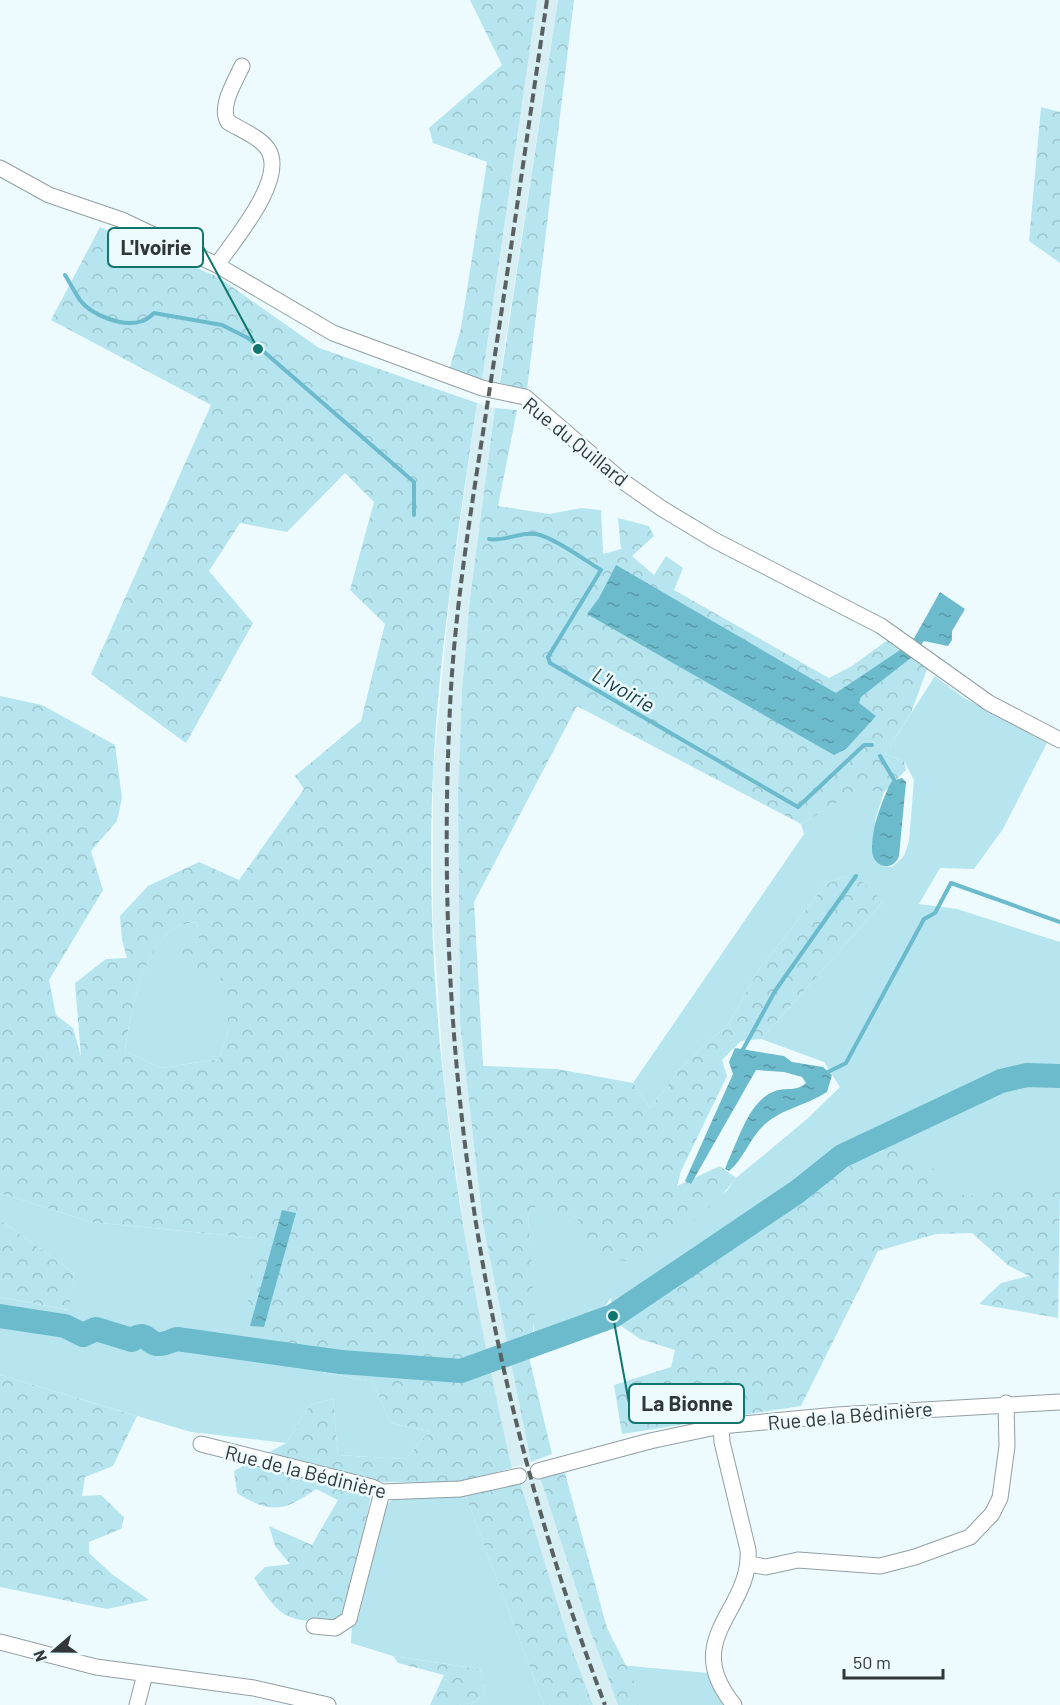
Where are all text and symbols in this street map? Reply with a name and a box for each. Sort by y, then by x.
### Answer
callout: L'Ivoirie [108,228,203,267]
text: L'Ivoirie [120,234,192,259]
street label: Rue du Quillard [519,391,633,491]
water label: L'Ivoirie [588,661,660,717]
callout: La Bionne [629,1384,744,1423]
text: La Bionne [641,1390,733,1415]
street label: Rue de la Bédinière [766,1396,934,1434]
street label: Rue de la Bédinière [223,1439,389,1503]
north arrow [24,1621,84,1681]
scale bar [844,1642,943,1680]
text: N [29,1648,50,1665]
text: 50 m [853,1651,891,1673]

